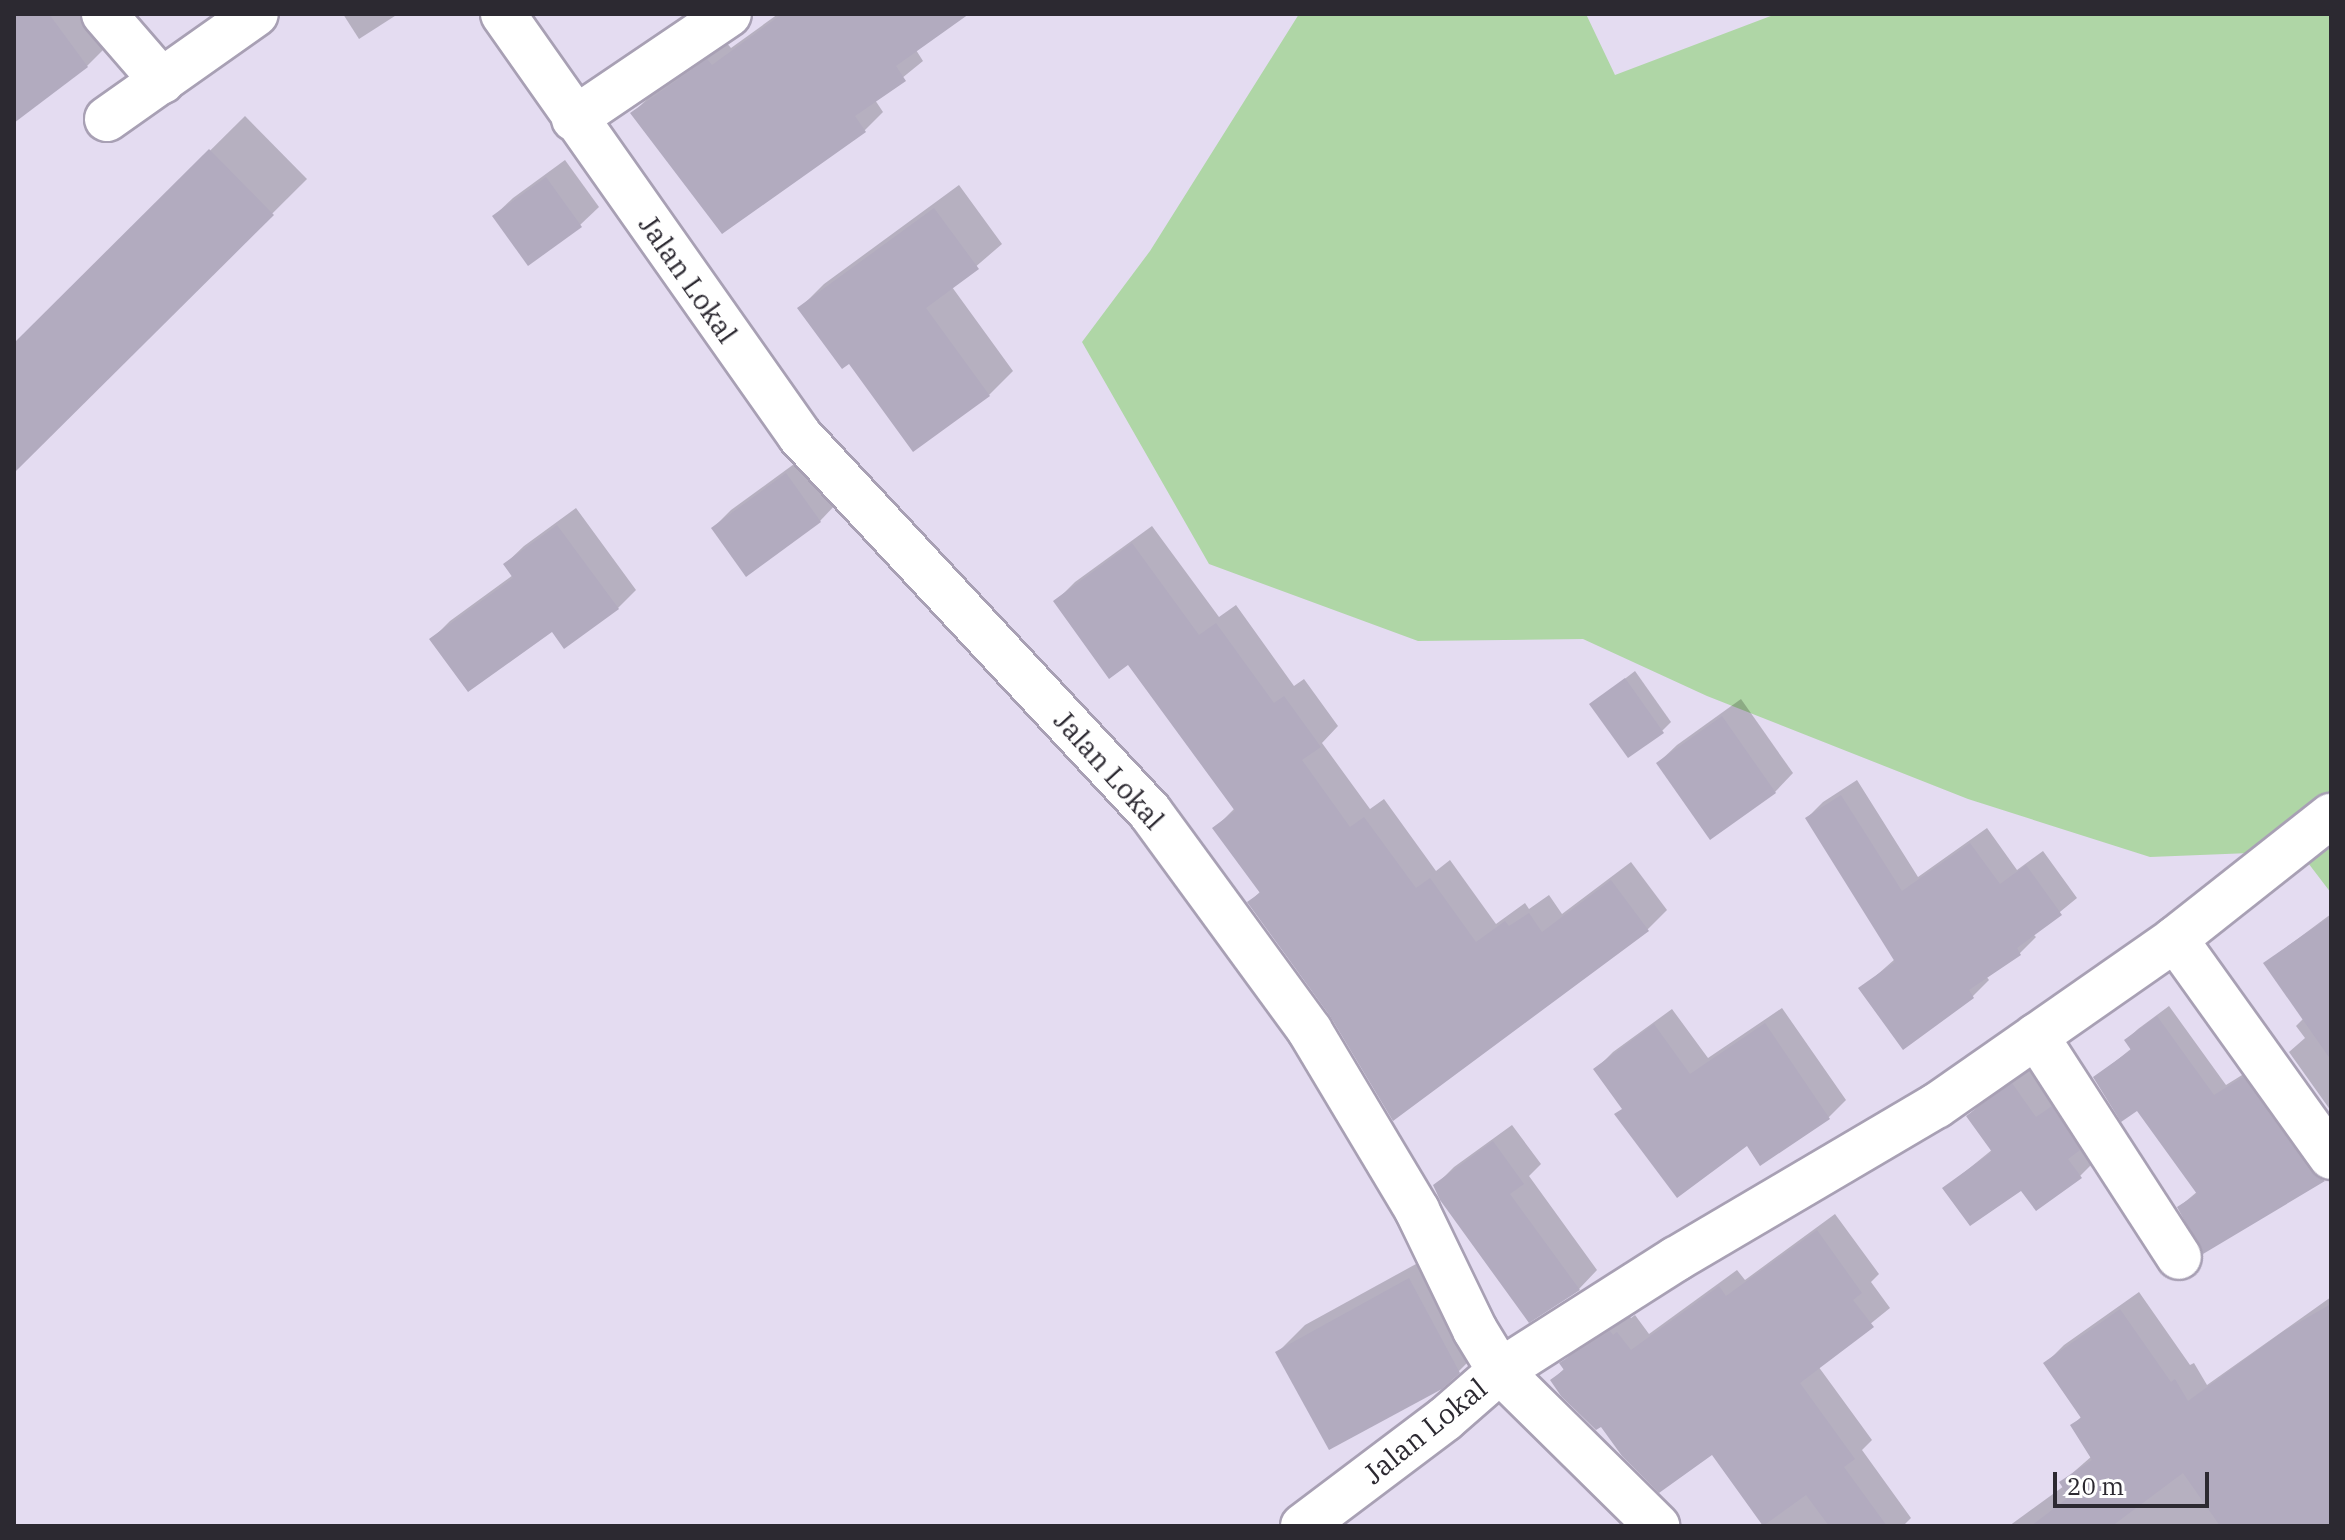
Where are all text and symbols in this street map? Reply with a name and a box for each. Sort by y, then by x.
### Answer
street label: Jalan Lokal [632,209,744,349]
street label: Jalan Lokal [1047,704,1171,836]
street label: Jalan Lokal [1357,1371,1493,1491]
scale bar [2057,1456,2213,1506]
text: 20 m [2067,1470,2124,1502]

